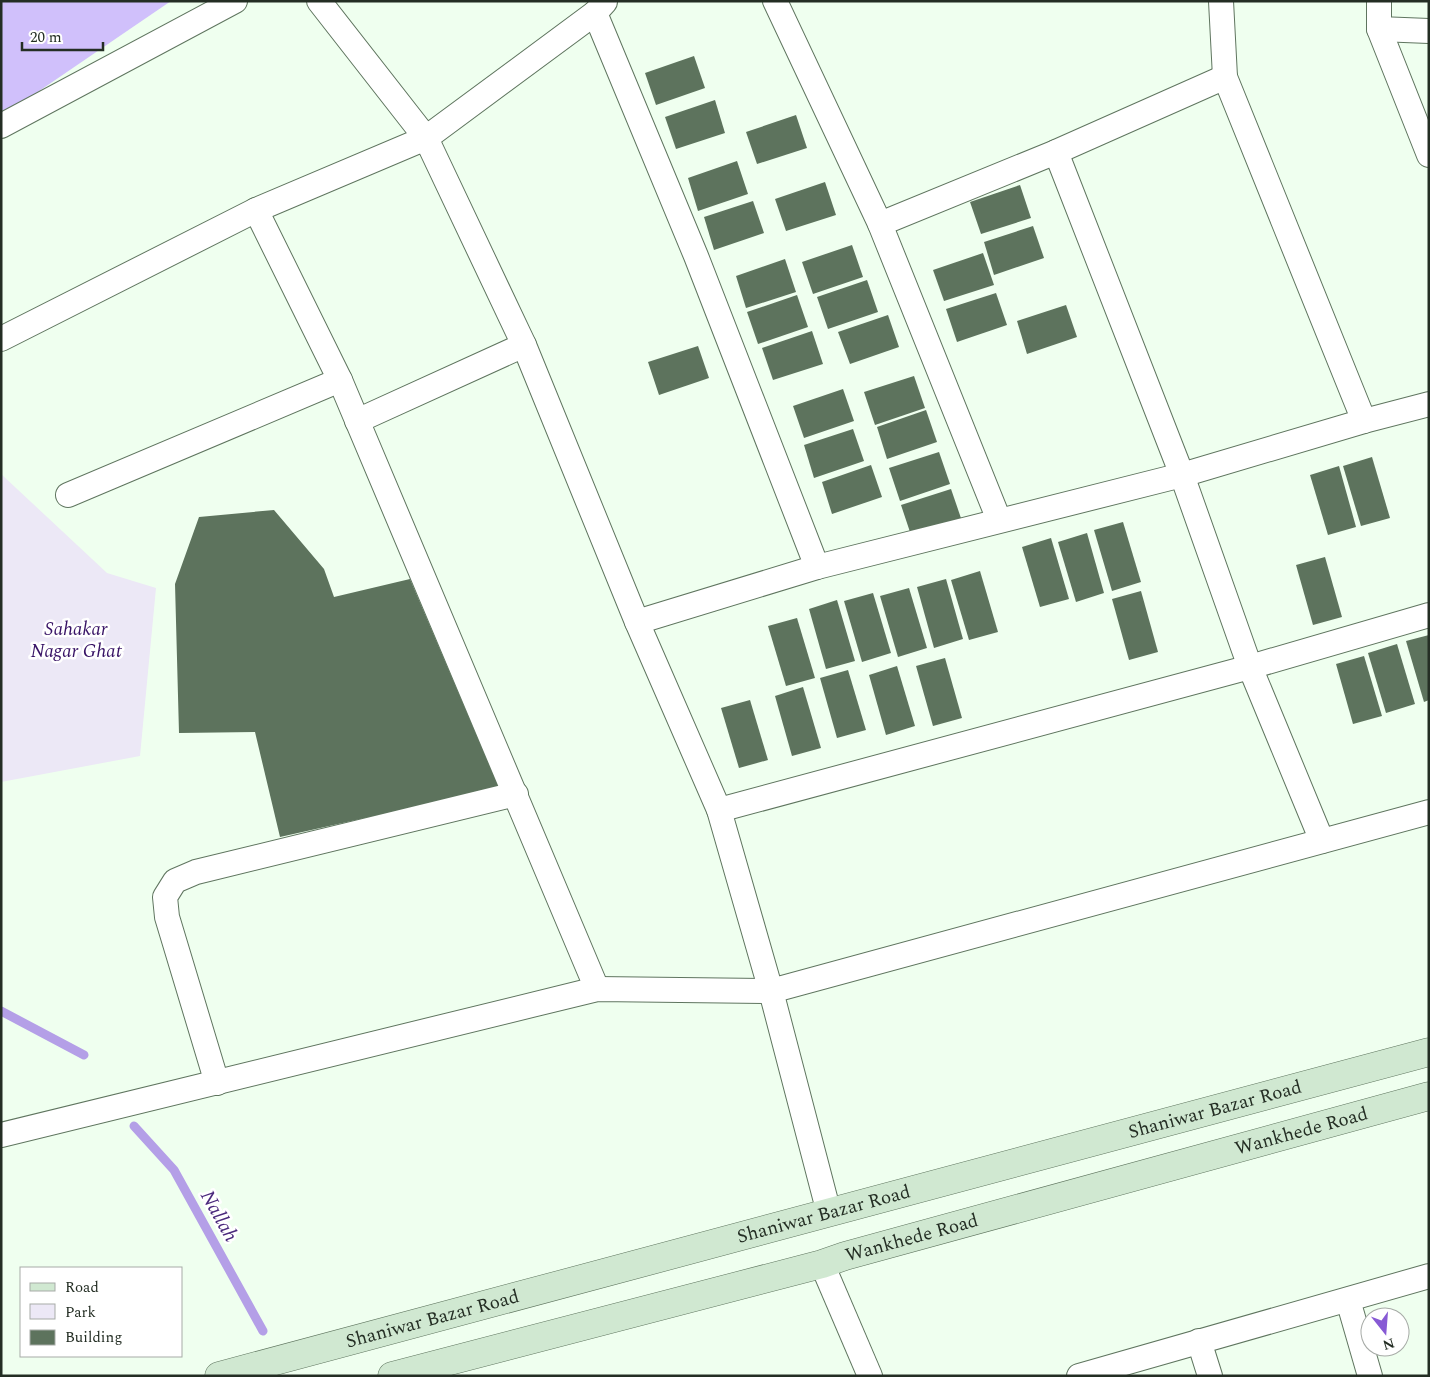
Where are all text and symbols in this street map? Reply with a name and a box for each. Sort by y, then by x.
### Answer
scale bar [22,20,104,52]
text: 20 m [30,26,62,49]
park label: Sahakar Nagar Ghat [30,615,123,666]
street label: Shaniwar Bazar Road [1125,1072,1305,1146]
street label: Wankhede Road [1232,1099,1371,1163]
street label: Shaniwar Bazar Road [734,1177,914,1251]
water label: Nallah [192,1184,246,1248]
street label: Wankhede Road [842,1206,982,1270]
legend [20,1267,182,1357]
text: Road [65,1276,99,1299]
street label: Shaniwar Bazar Road [343,1282,522,1356]
text: Park [65,1301,96,1324]
north arrow [1360,1307,1410,1357]
text: Building [65,1326,122,1349]
text: N [1380,1332,1397,1356]

